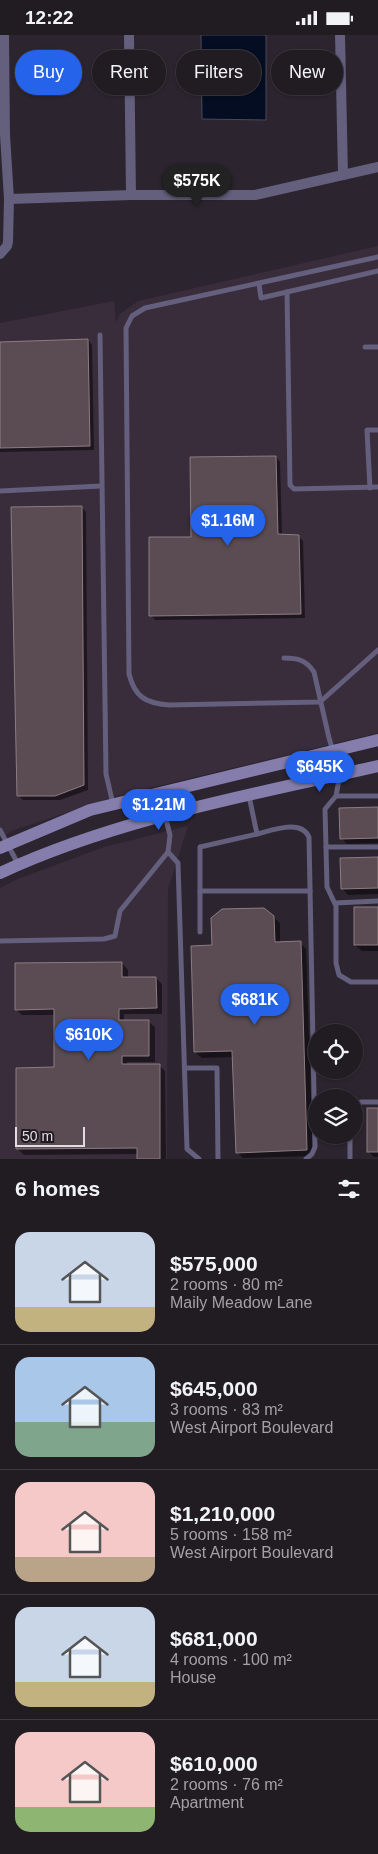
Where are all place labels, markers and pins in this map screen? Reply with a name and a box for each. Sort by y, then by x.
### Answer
pin: $575K [162,165,232,207]
pin: $1.16M [187,505,269,547]
pin: $645K [285,751,355,793]
pin: $1.21M [118,789,200,831]
pin: $681K [220,983,290,1026]
pin: $610K [54,1019,124,1061]

